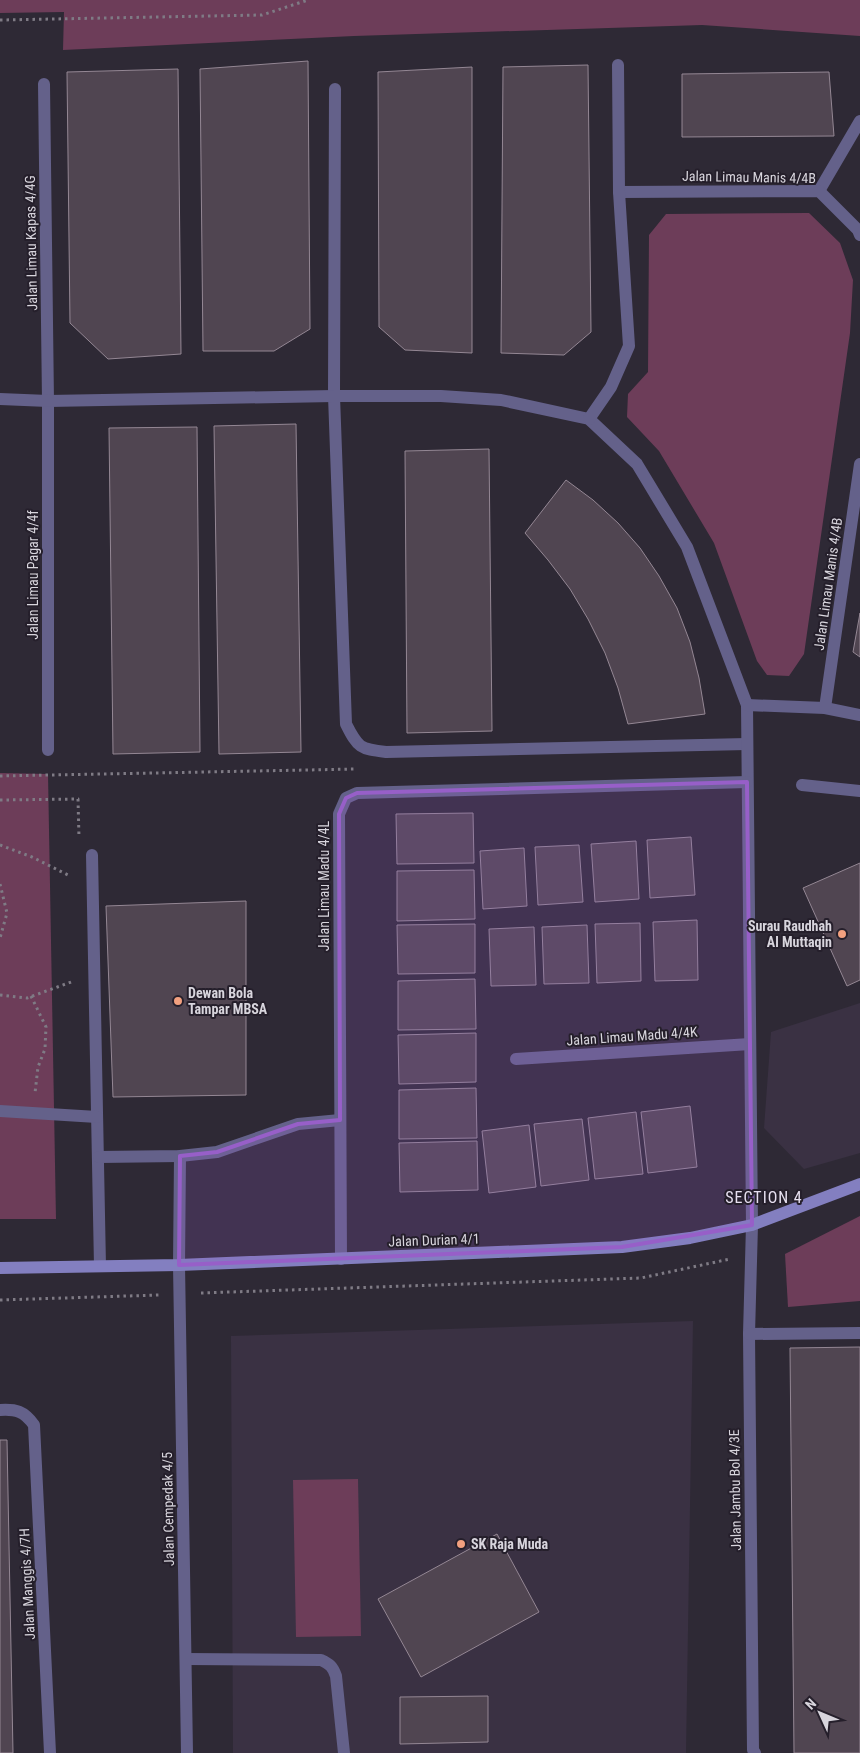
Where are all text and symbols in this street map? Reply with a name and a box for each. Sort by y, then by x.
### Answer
street label: Jalan Limau Manis 4/4B [682,168,816,186]
street label: Jalan Limau Kapas 4/4G [22,175,40,311]
street label: Jalan Limau Pagar 4/4f [25,510,41,640]
street label: Jalan Limau Manis 4/4B [811,517,845,651]
street label: Jalan Limau Madu 4/4L [316,820,332,951]
place label: Surau Raudhah Al Muttaqin [748,918,832,950]
marker: Surau Raudhah Al Muttaqin [836,928,848,940]
place label: Dewan Bola Tampar MBSA [188,985,268,1017]
marker: Dewan Bola Tampar MBSA [172,995,184,1007]
street label: Jalan Limau Madu 4/4K [566,1023,698,1049]
district label: SECTION 4 [725,1188,803,1207]
street label: Jalan Durian 4/1 [388,1230,480,1250]
street label: Jalan Jambu Bol 4/3E [726,1429,744,1551]
street label: Jalan Cempedak 4/5 [159,1452,177,1566]
street label: Jalan Manggis 4/7H [16,1528,38,1640]
place label: SK Raja Muda [471,1536,549,1552]
marker: SK Raja Muda [455,1538,467,1550]
north arrow [795,1688,845,1738]
text: N [802,1695,819,1713]

